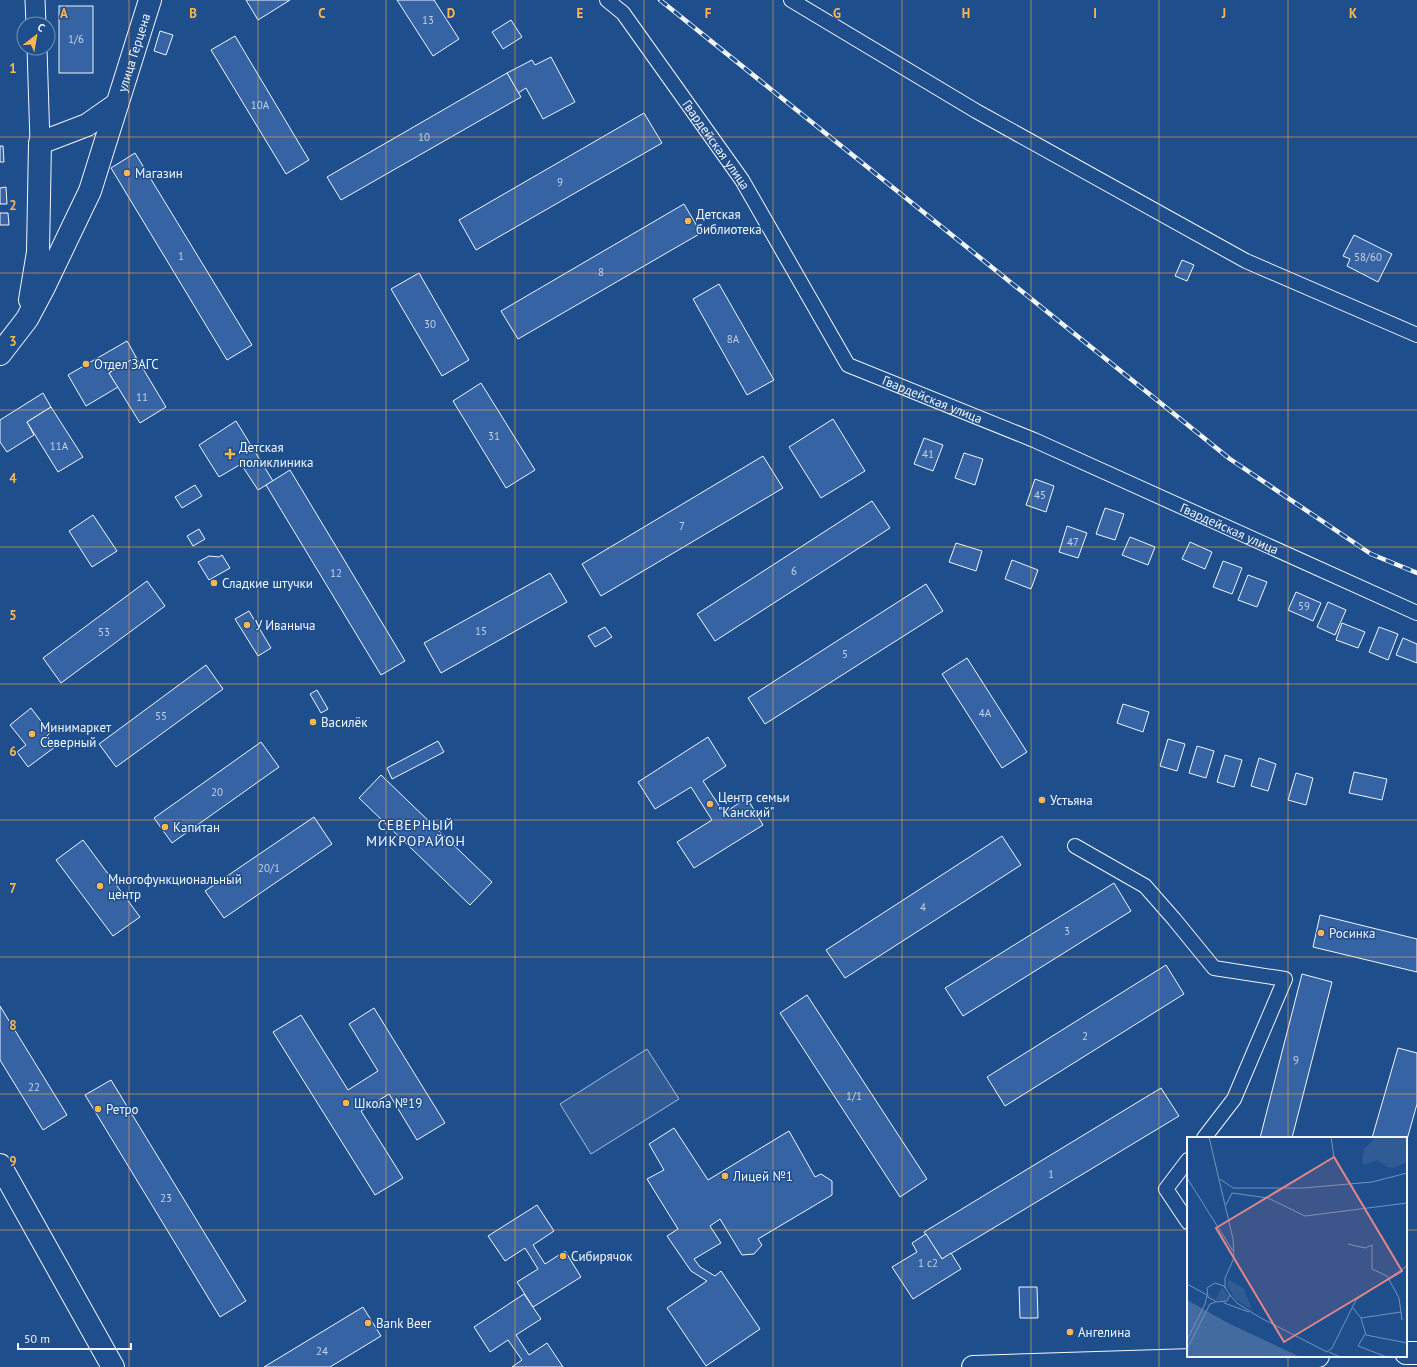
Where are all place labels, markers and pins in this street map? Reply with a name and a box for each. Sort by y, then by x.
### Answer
place label: Магазин [135,165,183,182]
marker: Магазин [122,168,132,178]
place label: Детская библиотека [696,206,762,238]
marker: Детская библиотека [683,216,693,226]
place label: Отдел ЗАГС [94,356,159,373]
marker: Отдел ЗАГС [81,359,91,369]
place label: Детская поликлиника [239,439,314,471]
marker: Детская поликлиника [224,448,236,460]
place label: Сладкие штучки [222,575,313,592]
marker: Сладкие штучки [209,578,219,588]
place label: У Иваныча [255,617,315,634]
marker: У Иваныча [242,620,252,630]
place label: Василёк [321,714,368,731]
marker: Василёк [308,717,318,727]
place label: Минимаркет Северный [40,719,112,751]
marker: Минимаркет Северный [27,729,37,739]
place label: Центр семьи "Канский" [718,789,790,821]
place label: Устьяна [1050,792,1093,809]
marker: Устьяна [1037,795,1047,805]
marker: Центр семьи "Канский" [705,799,715,809]
place label: Капитан [173,819,220,836]
marker: Капитан [160,822,170,832]
place label: Многофункциональный центр [108,871,242,903]
marker: Многофункциональный центр [95,881,105,891]
place label: Росинка [1329,925,1375,942]
marker: Росинка [1316,928,1326,938]
place label: Школа №19 [354,1095,422,1112]
marker: Школа №19 [341,1098,351,1108]
place label: Ретро [106,1101,139,1118]
marker: Ретро [93,1104,103,1114]
place label: Лицей №1 [732,1168,793,1185]
marker: Лицей №1 [720,1171,730,1181]
place label: Сибирячок [571,1248,633,1265]
marker: Сибирячок [558,1251,568,1261]
place label: Bank Beer [376,1315,432,1332]
marker: Bank Beer [363,1318,373,1328]
place label: Ангелина [1078,1324,1131,1341]
marker: Ангелина [1065,1327,1075,1337]

